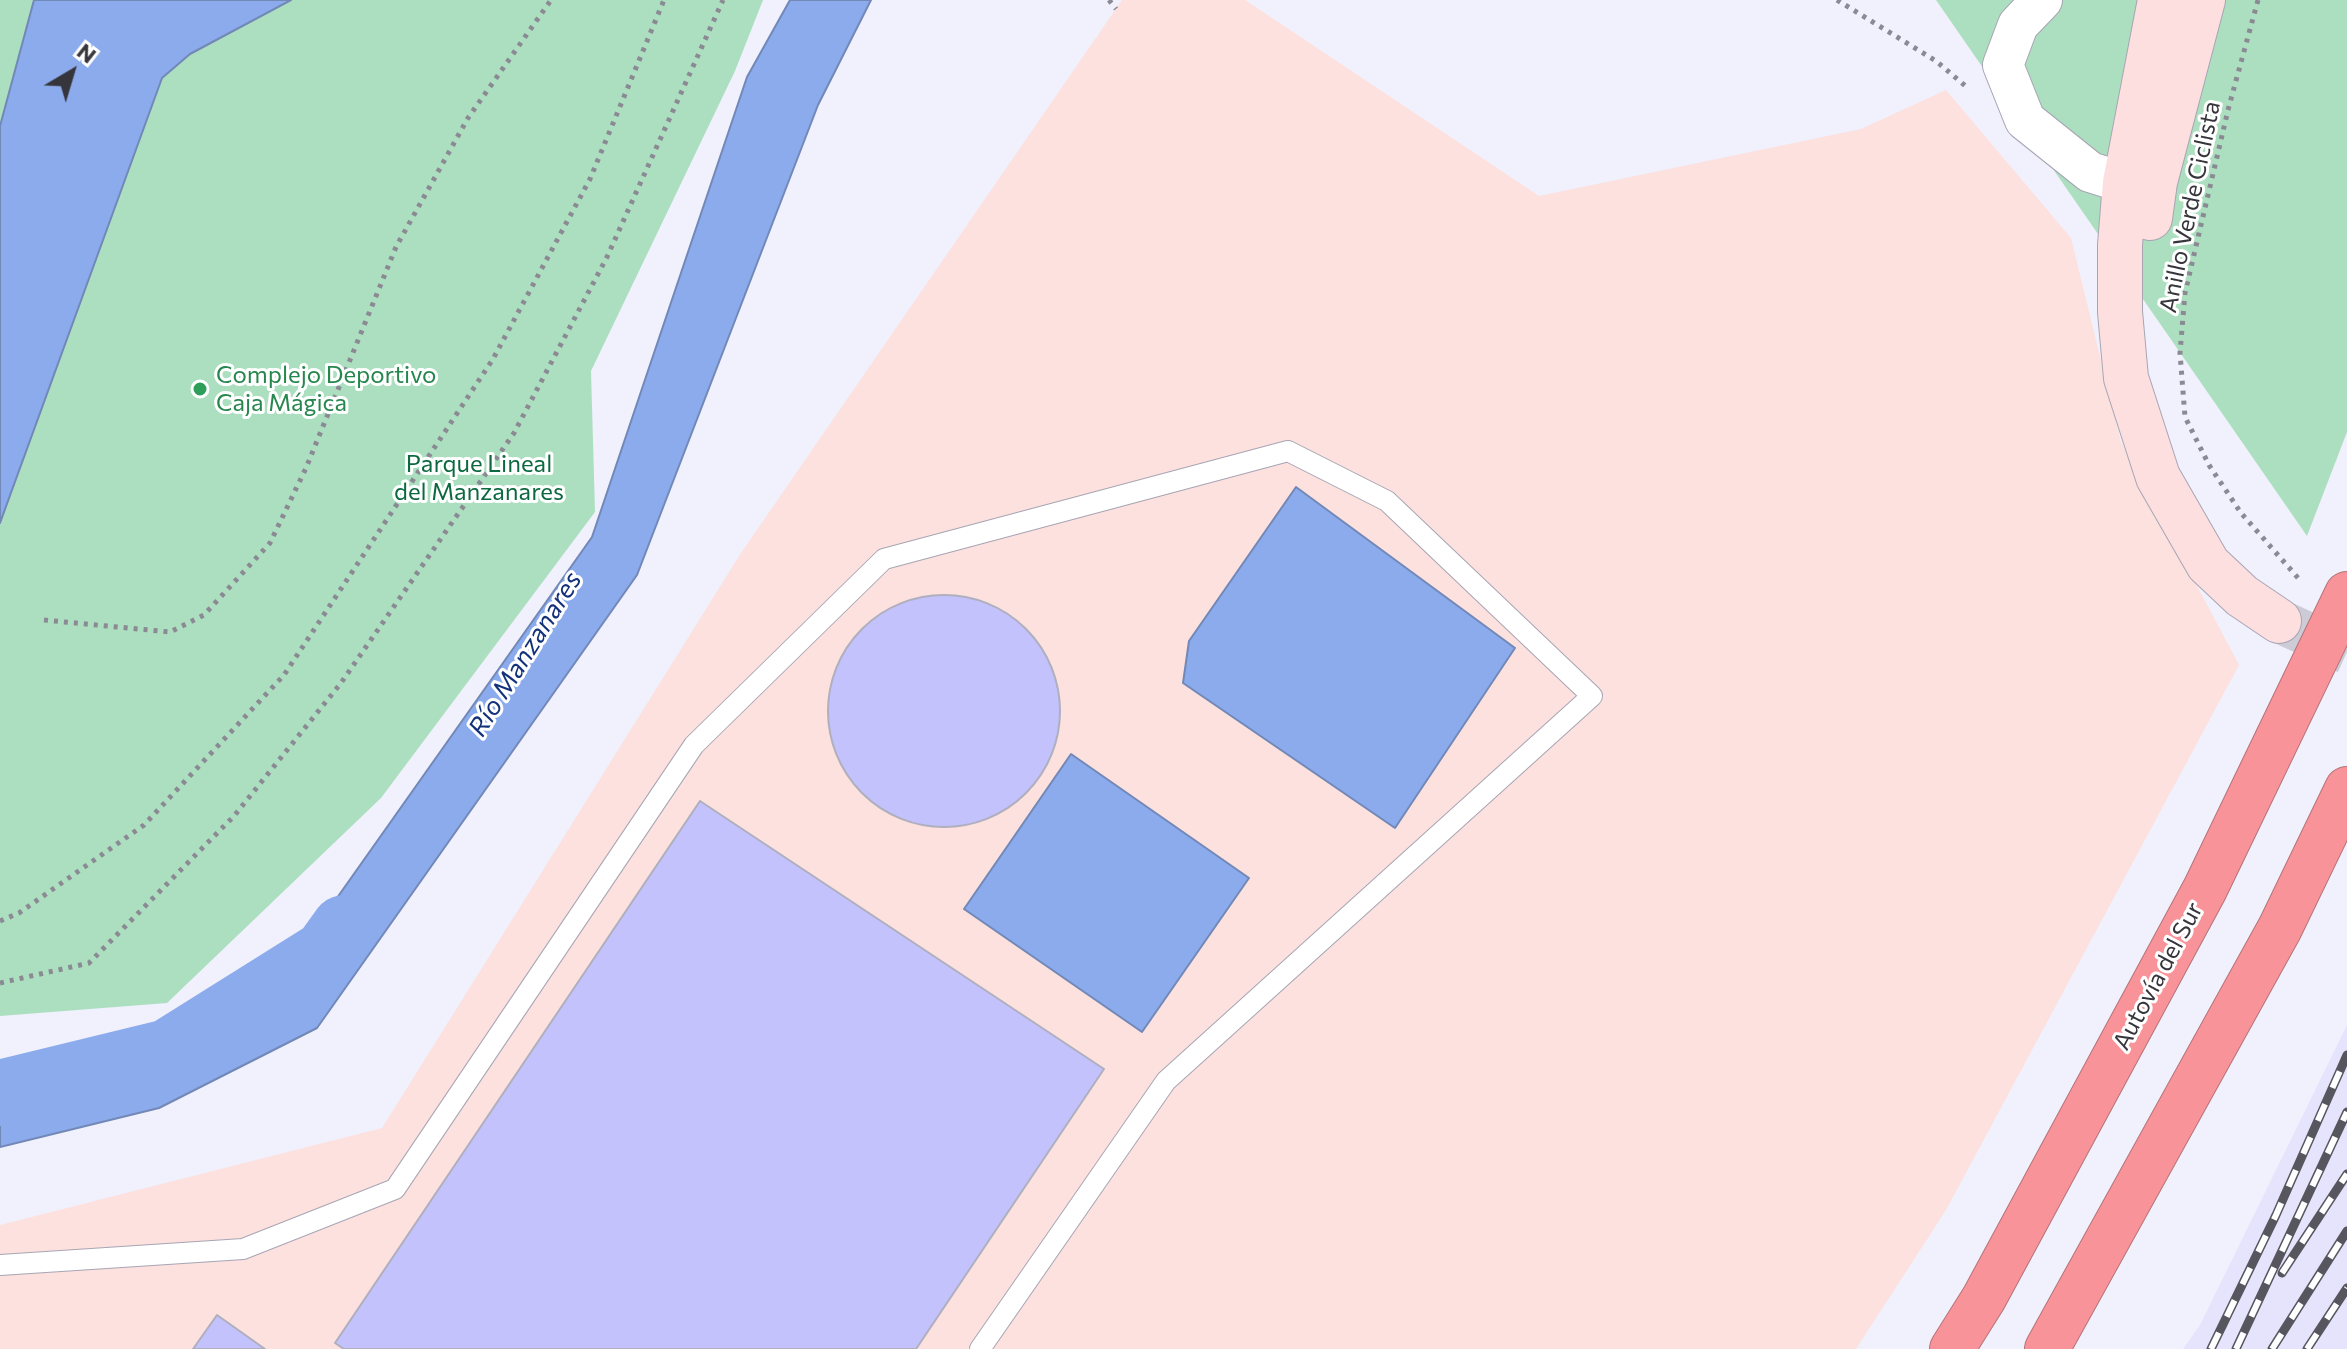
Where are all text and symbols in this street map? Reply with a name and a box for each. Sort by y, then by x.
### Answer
north arrow [32,32,112,112]
text: N [72,37,102,68]
street label: Anillo Verde Ciclista [2154,99,2226,315]
place label: Complejo Deportivo Caja Mágica [216,361,436,417]
marker: Complejo Deportivo Caja Mágica [191,380,209,398]
park label: Parque Lineal del Manzanares [394,450,564,506]
water label: Río Manzanares [462,566,588,742]
street label: Autovía del Sur [2107,897,2209,1055]

